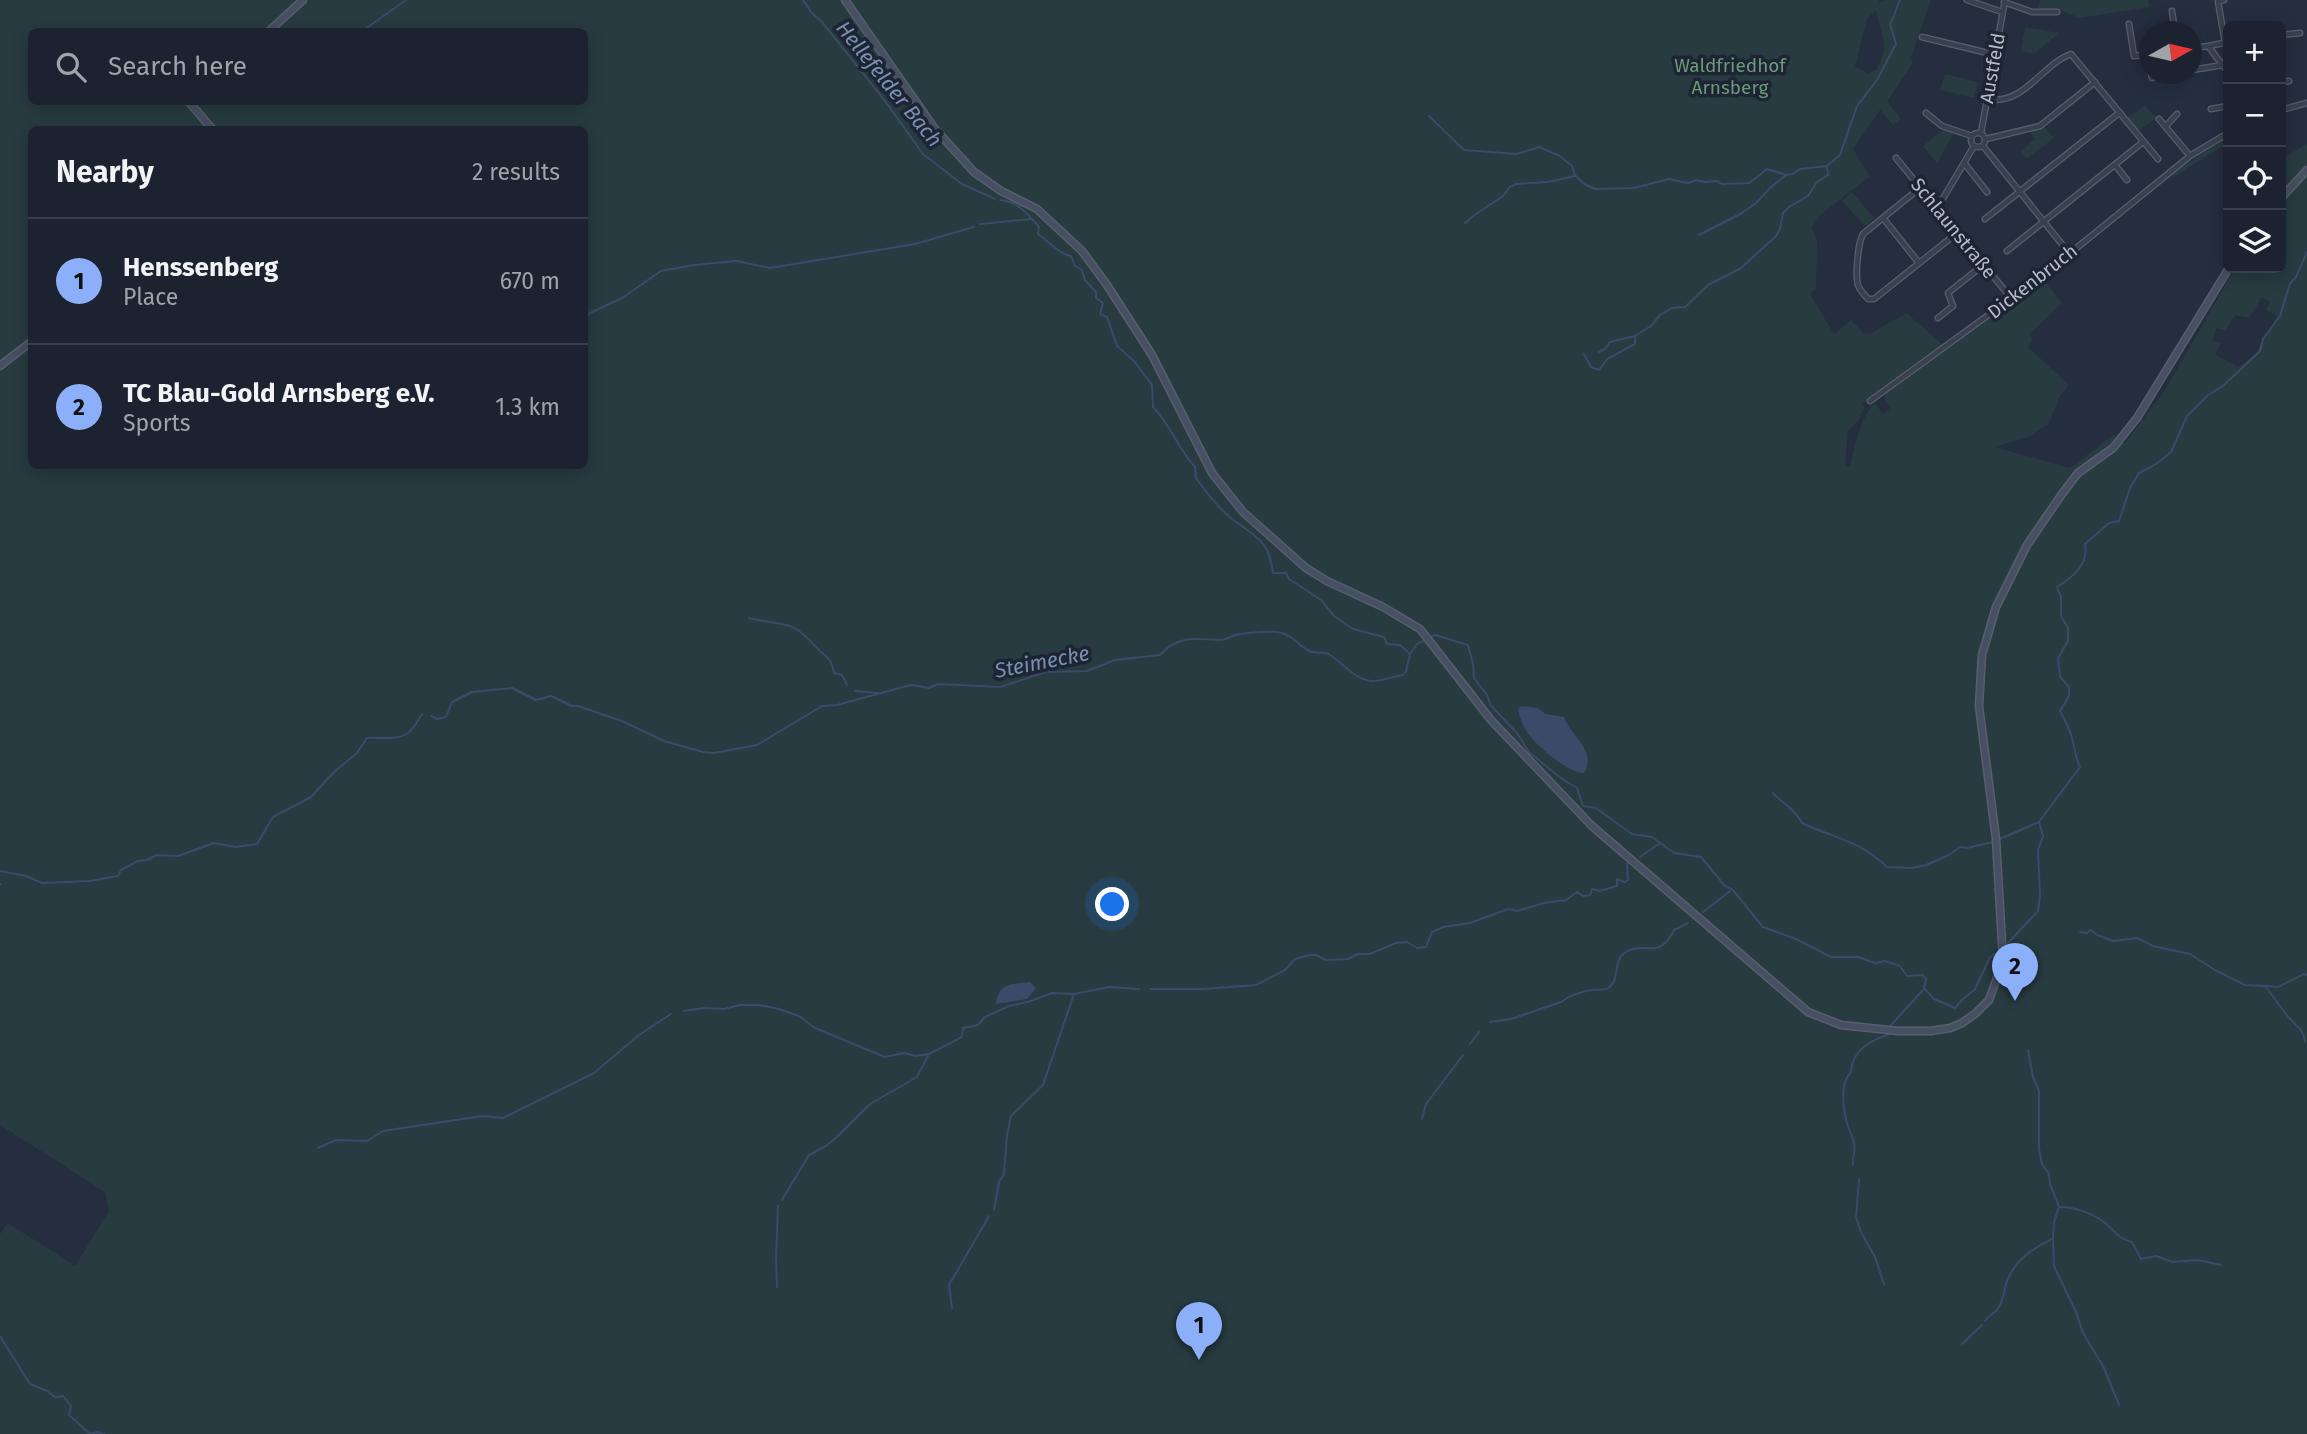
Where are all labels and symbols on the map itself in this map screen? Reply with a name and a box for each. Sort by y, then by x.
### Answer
water label: Hellefelder Bach [830,16,948,152]
north arrow [2139,21,2202,84]
street label: Austfeld [1975,31,2010,105]
park label: Waldfriedhof Arnsberg [1674,54,1787,99]
street label: Schlaunstraße [1906,173,2001,283]
street label: Dickenbruch [1983,239,2082,324]
water label: Steimecke [991,640,1092,684]
your location [1095,887,1129,921]
pin: 2 [1992,943,2038,1001]
pin: 1 [1176,1302,1222,1360]

